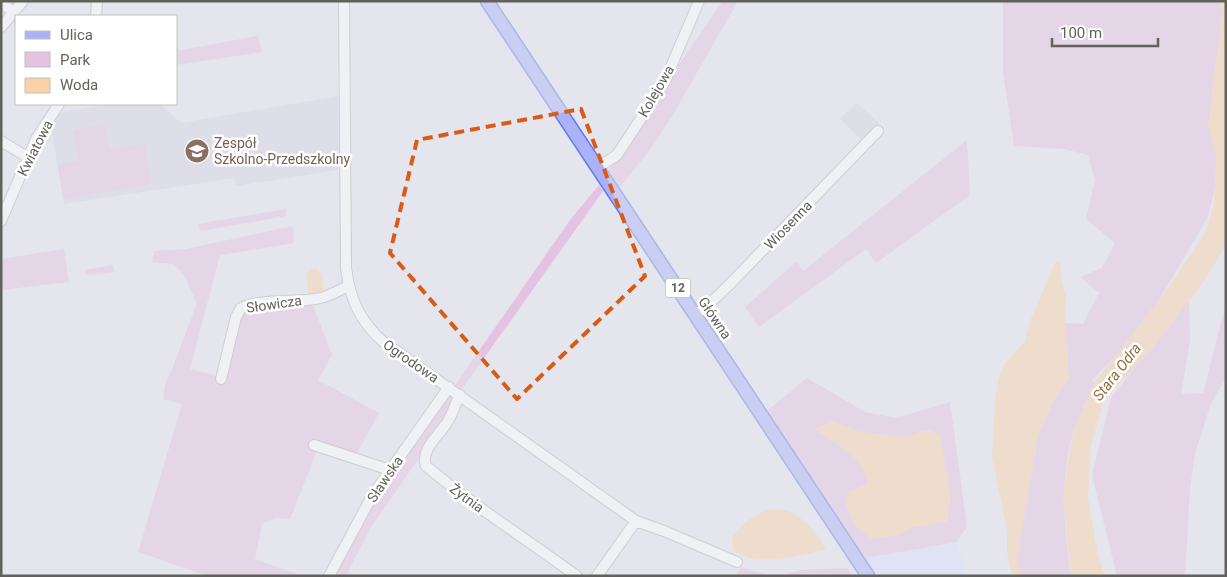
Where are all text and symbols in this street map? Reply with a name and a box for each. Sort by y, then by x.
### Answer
legend [15,15,178,105]
scale bar [1052,15,1158,47]
text: 100 m [1060,24,1102,42]
text: Ulica [60,26,93,44]
text: Park [60,51,91,69]
street label: Kolejowa [635,62,677,120]
text: Woda [60,76,98,94]
street label: Kwiatowa [14,117,56,179]
place label: Zespół Szkolno-Przedszkolny [214,135,350,167]
school or university icon: Zespół Szkolno-Przedszkolny [184,138,210,164]
street label: Wiosenna [761,197,815,253]
road number: 12 [666,278,690,298]
street label: Słowicza [245,292,303,316]
street label: Główna [695,294,735,342]
street label: Ogrodowa [380,336,442,386]
water label: Stara Odra [1089,339,1145,404]
street label: Sławska [364,453,406,505]
street label: Żytnia [447,480,487,516]

